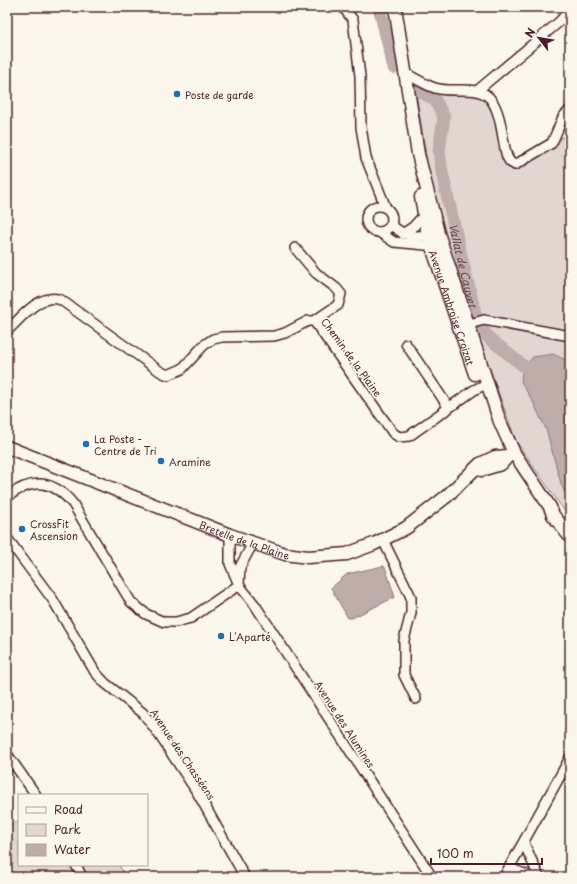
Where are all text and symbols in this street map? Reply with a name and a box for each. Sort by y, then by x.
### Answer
north arrow [519,18,559,58]
text: N [520,24,540,41]
place label: Poste de garde [185,87,254,102]
marker: Poste de garde [172,89,182,99]
water label: Vallat de Cauvet [445,222,482,311]
street label: Avenue Ambroise Croizat [426,248,479,367]
street label: Chemin de la Plaine [318,314,386,400]
place label: La Poste - Centre de Tri [94,431,157,458]
marker: La Poste - Centre de Tri [81,439,91,449]
place label: Aramine [169,454,211,469]
marker: Aramine [156,456,166,466]
place label: CrossFit Ascension [30,516,78,543]
street label: Bretelle de la Plaine [197,516,291,562]
marker: CrossFit Ascension [17,524,27,534]
place label: L'Aparté [229,629,271,644]
marker: L'Aparté [216,631,226,641]
street label: Avenue des Alumines [311,677,379,771]
street label: Avenue des Chasséens [147,706,219,803]
legend [18,794,148,866]
text: Road [54,800,83,818]
text: Park [54,820,81,838]
text: Water [54,840,91,858]
scale bar [431,840,542,866]
text: 100 m [437,844,474,862]

